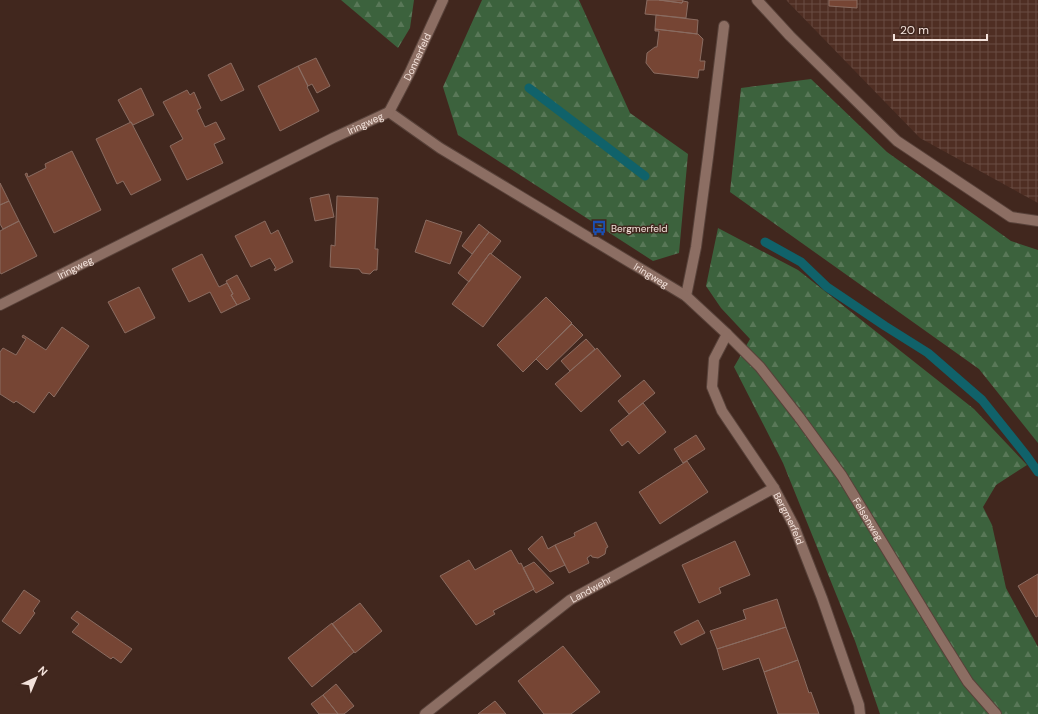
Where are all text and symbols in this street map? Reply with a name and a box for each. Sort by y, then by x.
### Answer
scale bar [894,16,987,42]
text: 20 m [900,22,929,38]
street label: Donnerfeld [401,31,434,83]
street label: Iringweg [345,109,386,138]
bus stop icon: Bergmerfeld [590,219,608,237]
place label: Bergmerfeld [611,222,668,235]
street label: Iringweg [55,253,96,282]
street label: Iringweg [631,260,671,291]
street label: Bergmerfeld [770,490,807,546]
street label: Felsenweg [850,495,886,544]
street label: Landwehr [568,572,614,606]
north arrow [16,658,56,698]
text: N [35,663,51,679]

